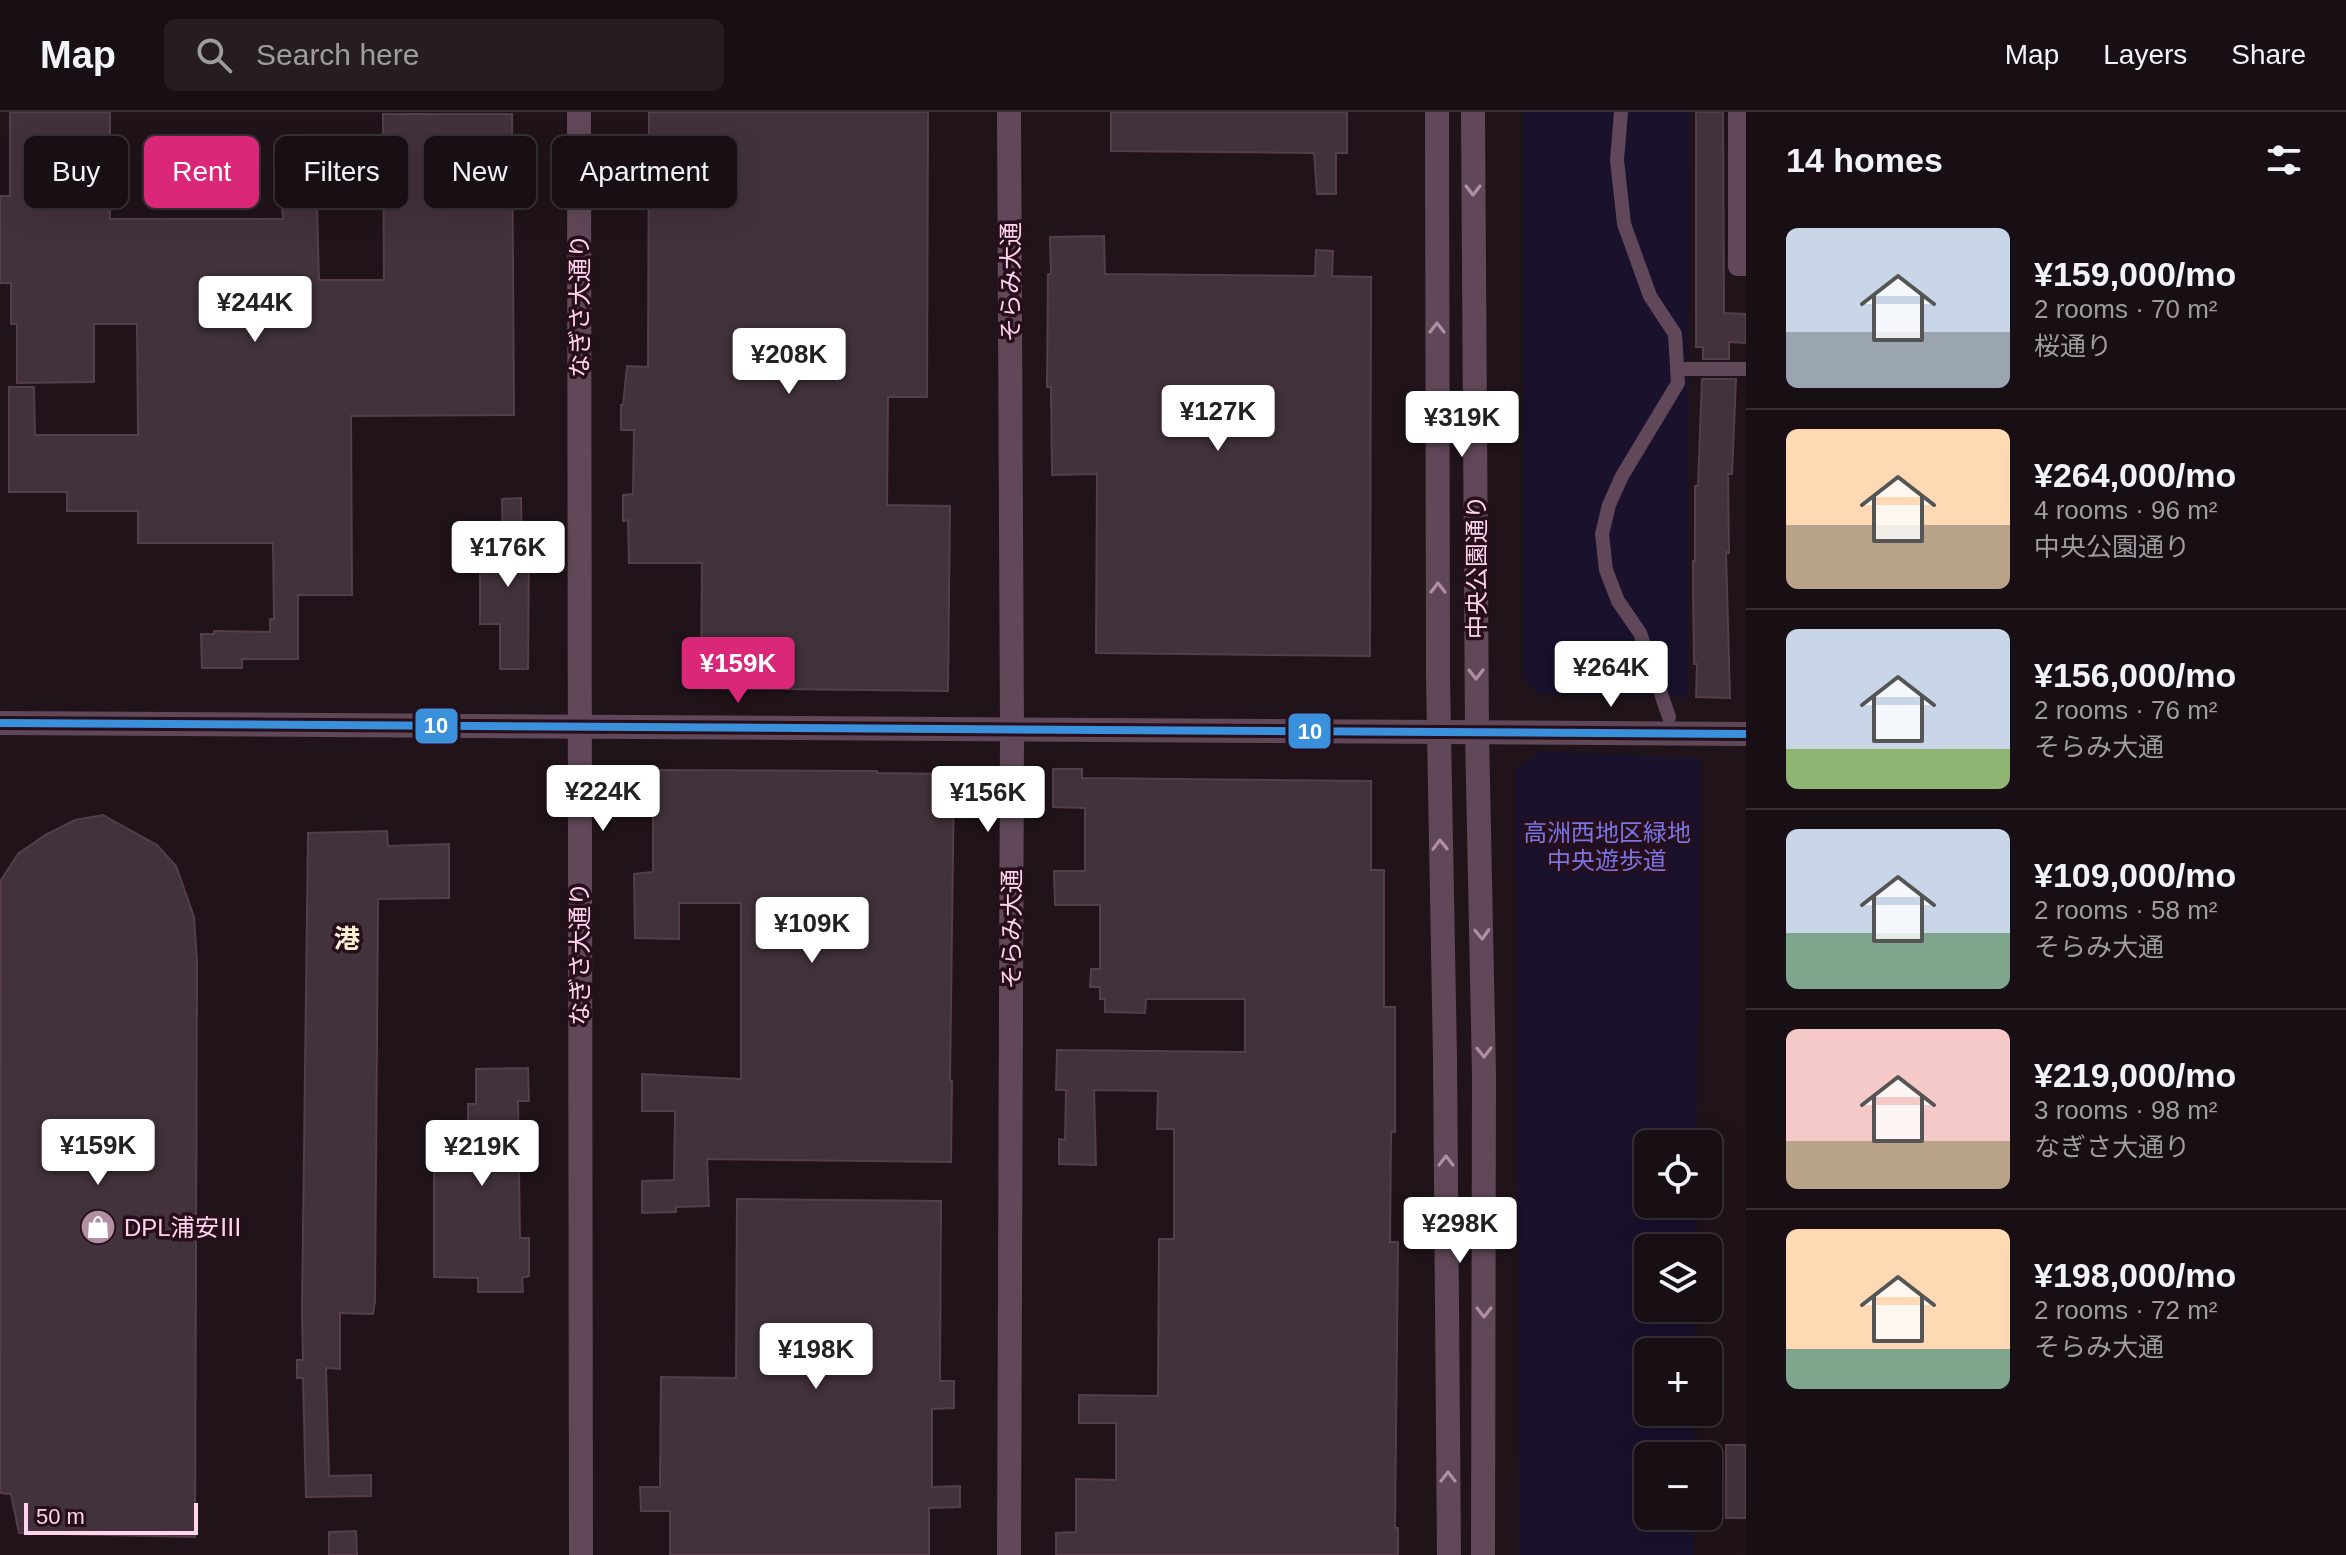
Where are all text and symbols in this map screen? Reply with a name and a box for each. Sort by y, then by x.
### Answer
search box [164,19,724,91]
icon: search [192,33,236,77]
text: Map [40,34,116,76]
text: Search here [256,38,419,71]
text: Map [2005,39,2059,70]
text: Layers [2103,39,2187,70]
text: Share [2231,39,2306,70]
chip: Buy [24,136,128,208]
chip: Rent [144,136,259,208]
chip: Filters [275,136,408,208]
chip: New [424,136,536,208]
chip: Apartment [552,136,737,208]
icon: filters [2262,138,2306,182]
text: 14 homes [1786,141,1943,179]
one-way arrow [1464,184,1482,197]
street label: そらみ大通 [997,222,1024,342]
street label: なぎさ大通り [566,234,593,378]
text: ¥159,000/mo [2034,255,2236,293]
icon: home [1850,260,1946,356]
pin: ¥244K [199,276,311,344]
text: ¥244K [217,287,293,317]
text: 2 rooms · 70 m² [2034,294,2218,324]
one-way arrow [1428,321,1446,334]
pin: ¥208K [733,328,845,396]
text: 桜通り [2034,331,2112,361]
text: ¥208K [751,339,827,369]
pin: ¥127K [1162,385,1274,453]
pin: ¥319K [1406,391,1518,459]
text: ¥127K [1180,396,1256,426]
text: ¥319K [1424,402,1500,432]
text: ¥264,000/mo [2034,456,2236,494]
icon: home [1850,461,1946,557]
street label: 中央公園通り [1463,495,1490,639]
text: 4 rooms · 96 m² [2034,495,2218,525]
pin: ¥176K [452,521,564,589]
text: ¥176K [470,532,546,562]
text: 中央公園通り [2034,532,2190,562]
one-way arrow [1429,581,1447,594]
pin: ¥159K [682,637,794,705]
pin: ¥264K [1555,641,1667,709]
text: ¥159K [700,648,776,678]
text: ¥264K [1573,652,1649,682]
text: ¥156,000/mo [2034,656,2236,694]
icon: home [1850,661,1946,757]
one-way arrow [1467,668,1485,681]
text: 2 rooms · 76 m² [2034,695,2218,725]
line badge: 10 [414,707,459,745]
line badge: 10 [1287,712,1332,750]
text: 10 [424,713,448,738]
text: 10 [1298,719,1322,744]
text: そらみ大通 [2034,732,2164,762]
pin: ¥224K [547,765,659,833]
pin: ¥156K [932,766,1044,834]
text: ¥224K [565,776,641,806]
text: ¥156K [950,777,1026,807]
park label: 高洲西地区緑地 中央遊歩道 [1523,819,1691,874]
one-way arrow [1432,838,1449,851]
text: ¥109,000/mo [2034,856,2236,894]
icon: home [1850,861,1946,957]
street label: そらみ大通 [998,869,1025,989]
street label: なぎさ大通り [566,882,593,1026]
text: 2 rooms · 58 m² [2034,895,2218,925]
pin: ¥109K [756,897,868,965]
text: ¥109K [774,908,850,938]
district label: 港 [334,924,360,954]
one-way arrow [1473,928,1490,941]
text: そらみ大通 [2034,932,2164,962]
one-way arrow [1475,1046,1493,1059]
text: ¥219,000/mo [2034,1056,2236,1094]
icon: home [1850,1061,1946,1157]
text: 3 rooms · 98 m² [2034,1095,2218,1125]
pin: ¥159K [42,1119,154,1187]
pin: ¥219K [426,1120,538,1188]
text: ¥159K [60,1130,136,1160]
map controls [1634,1130,1722,1530]
button: locate [1634,1130,1722,1218]
text: ¥219K [444,1131,520,1161]
text: なぎさ大通り [2034,1132,2190,1162]
one-way arrow [1437,1154,1455,1167]
pin: ¥298K [1404,1197,1516,1265]
shop icon: DPL浦安Ⅲ [79,1208,117,1246]
text: ¥298K [1422,1208,1498,1238]
place label: DPL浦安Ⅲ [124,1214,243,1241]
button: layers [1634,1234,1722,1322]
text: ¥198,000/mo [2034,1256,2236,1294]
icon: home [1850,1261,1946,1357]
text: 2 rooms · 72 m² [2034,1295,2218,1325]
one-way arrow [1475,1306,1493,1319]
pin: ¥198K [760,1323,872,1391]
text: そらみ大通 [2034,1332,2164,1362]
text: ¥198K [778,1334,854,1364]
button: + [1634,1338,1722,1426]
button: − [1634,1442,1722,1530]
one-way arrow [1439,1470,1457,1483]
scale bar [24,1499,198,1535]
text: 50 m [36,1504,85,1529]

